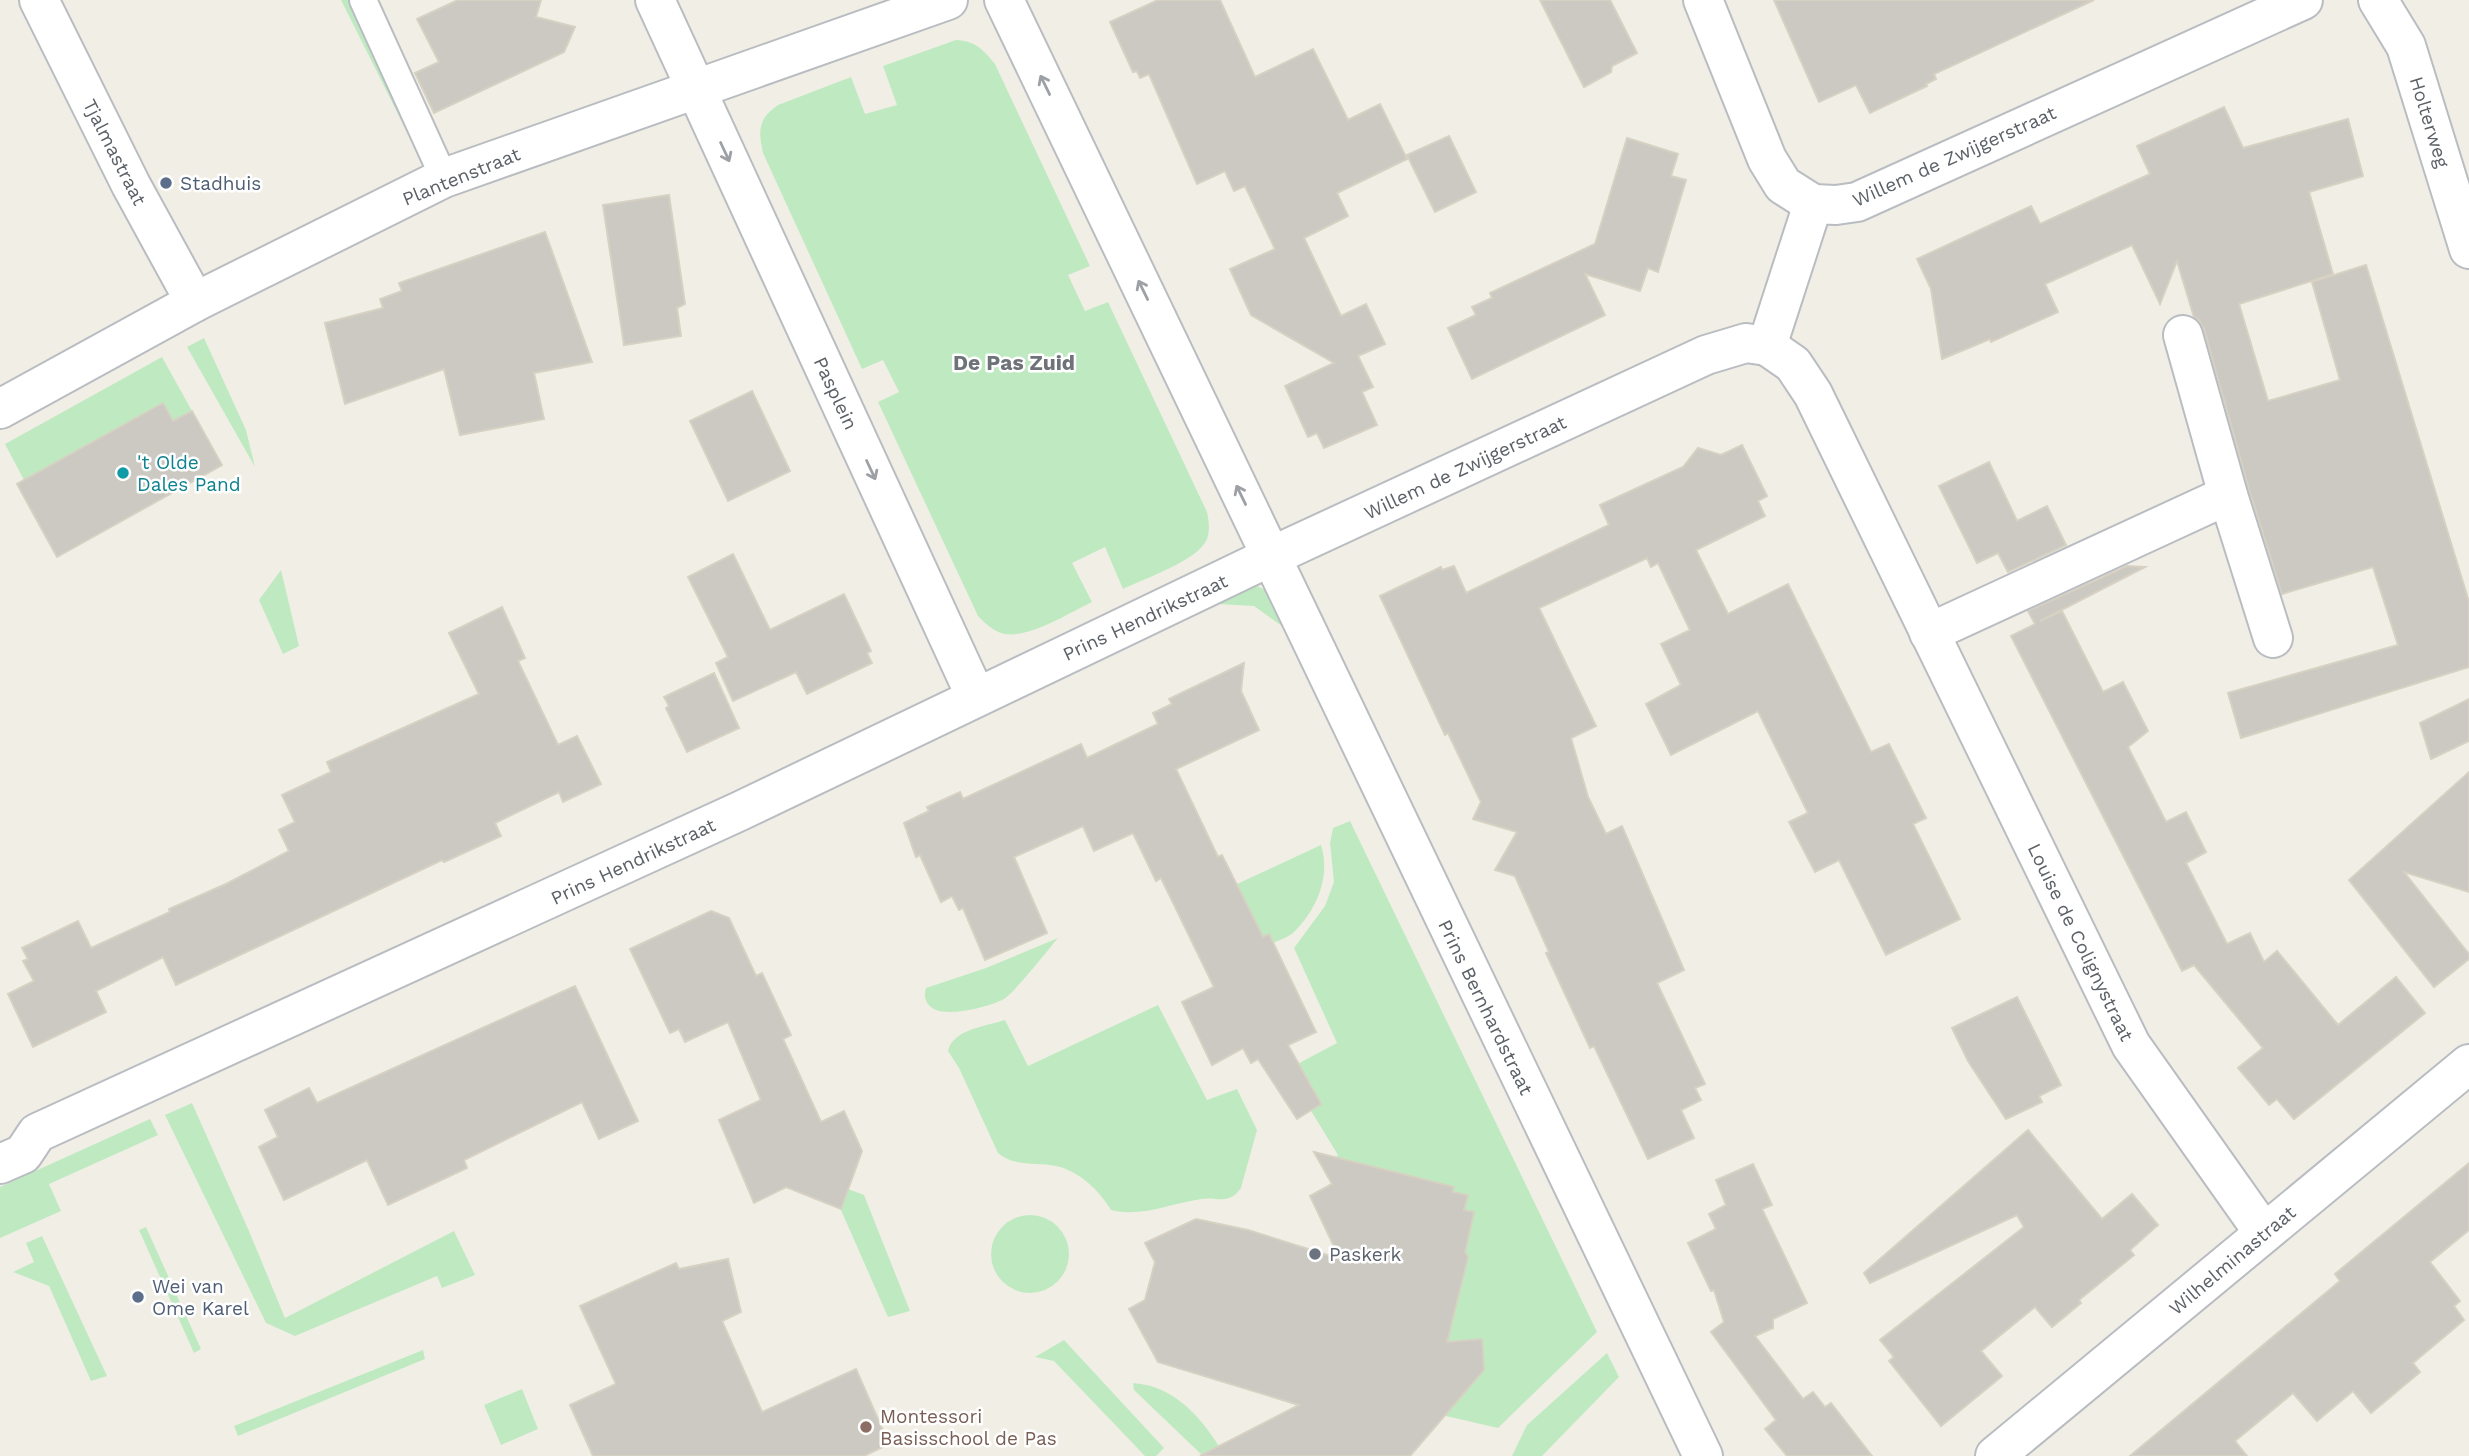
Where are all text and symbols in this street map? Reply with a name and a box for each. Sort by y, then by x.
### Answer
street label: Holterweg [2405,74,2455,171]
one-way arrow [1037,75,1051,96]
street label: Tjalmastraat [78,95,151,209]
street label: Willem de Zwijgerstraat [1849,101,2060,212]
one-way arrow [719,141,732,162]
street label: Plantenstraat [399,142,523,211]
place label: Stadhuis [180,172,261,195]
marker: Stadhuis [158,175,174,191]
one-way arrow [1135,280,1149,301]
district label: De Pas Zuid [953,350,1075,375]
street label: Pasplein [809,353,862,433]
street label: Willem de Zwijgerstraat [1360,410,1570,524]
place label: 't Olde Dales Pand [137,451,241,496]
one-way arrow [865,459,879,480]
marker: 't Olde Dales Pand [115,465,131,481]
one-way arrow [1233,485,1247,506]
street label: Prins Hendrikstraat [1059,569,1231,666]
street label: Prins Hendrikstraat [547,813,719,910]
street label: Louise de Colignystraat [2023,840,2138,1045]
street label: Prins Bernhardstraat [1433,916,1538,1099]
street label: Wilhelminastraat [2164,1201,2300,1320]
place label: Paskerk [1329,1243,1402,1266]
marker: Paskerk [1307,1246,1323,1262]
place label: Wei van Ome Karel [152,1275,249,1320]
marker: Wei van Ome Karel [130,1289,146,1305]
place label: Montessori Basisschool de Pas [880,1405,1057,1450]
marker: Montessori Basisschool de Pas [858,1419,874,1435]

